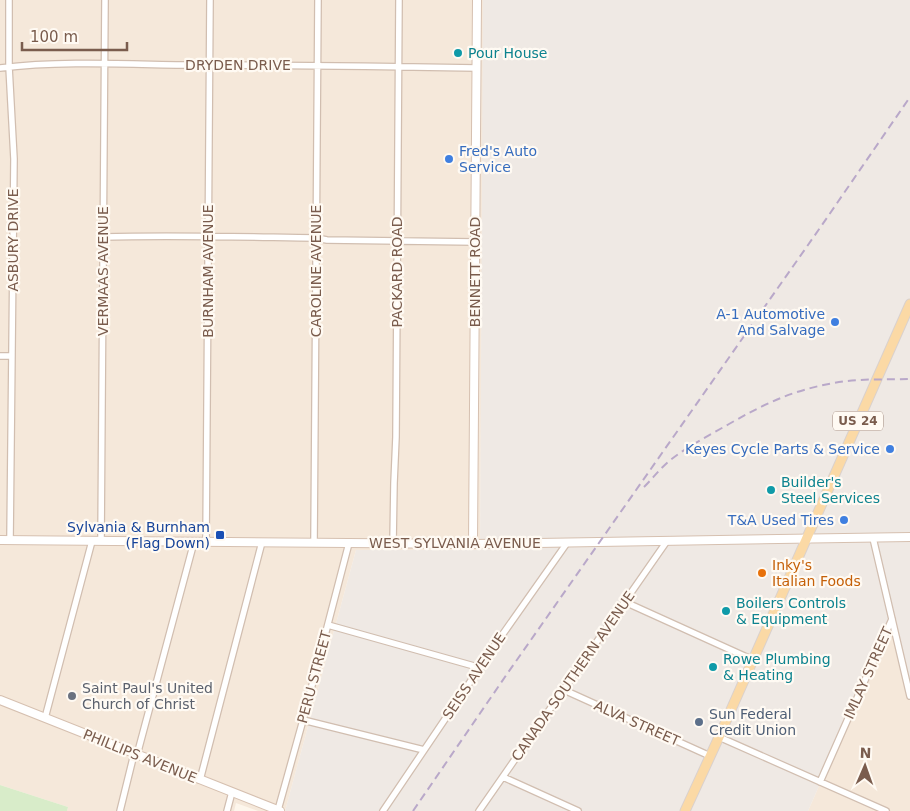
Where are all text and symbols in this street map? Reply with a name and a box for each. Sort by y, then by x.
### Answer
scale bar [22,20,128,52]
text: 100 m [30,28,78,46]
place label: Pour House [468,45,547,61]
marker: Pour House [452,47,464,59]
street label: DRYDEN DRIVE [185,57,291,73]
place label: Fred's Auto Service [459,143,537,175]
marker: Fred's Auto Service [443,153,455,165]
street label: ASBURY DRIVE [5,188,21,292]
street label: BURNHAM AVENUE [200,204,216,338]
street label: CAROLINE AVENUE [308,205,324,337]
street label: VERMAAS AVENUE [95,206,111,336]
street label: PACKARD ROAD [389,217,405,327]
street label: BENNETT ROAD [467,217,483,327]
place label: A-1 Automotive And Salvage [716,306,825,338]
marker: A-1 Automotive And Salvage [829,316,841,328]
road number: US 24 [833,412,883,431]
place label: Keyes Cycle Parts & Service [685,441,880,457]
marker: Keyes Cycle Parts & Service [884,443,896,455]
place label: Builder's Steel Services [781,474,880,506]
marker: Builder's Steel Services [765,484,777,496]
place label: T&A Used Tires [727,512,834,528]
marker: T&A Used Tires [838,514,850,526]
place label: Sylvania & Burnham (Flag Down) [67,519,210,551]
marker: Sylvania & Burnham (Flag Down) [214,529,226,541]
street label: WEST SYLVANIA AVENUE [369,535,541,551]
place label: Inky's Italian Foods [772,557,861,589]
marker: Inky's Italian Foods [756,567,768,579]
street label: CANADA SOUTHERN AVENUE [508,588,638,764]
place label: Boilers Controls & Equipment [736,595,846,627]
marker: Boilers Controls & Equipment [720,605,732,617]
street label: IMLAY STREET [841,624,896,722]
street label: PERU STREET [294,629,334,725]
street label: SEISS AVENUE [439,630,509,722]
place label: Rowe Plumbing & Heating [723,651,831,683]
marker: Rowe Plumbing & Heating [707,661,719,673]
place label: Saint Paul's United Church of Christ [82,680,213,712]
marker: Saint Paul's United Church of Christ [66,690,78,702]
street label: ALVA STREET [592,697,683,749]
place label: Sun Federal Credit Union [709,706,796,738]
marker: Sun Federal Credit Union [693,716,705,728]
street label: PHILLIPS AVENUE [81,726,199,786]
north arrow [840,741,890,791]
text: N [859,745,872,761]

